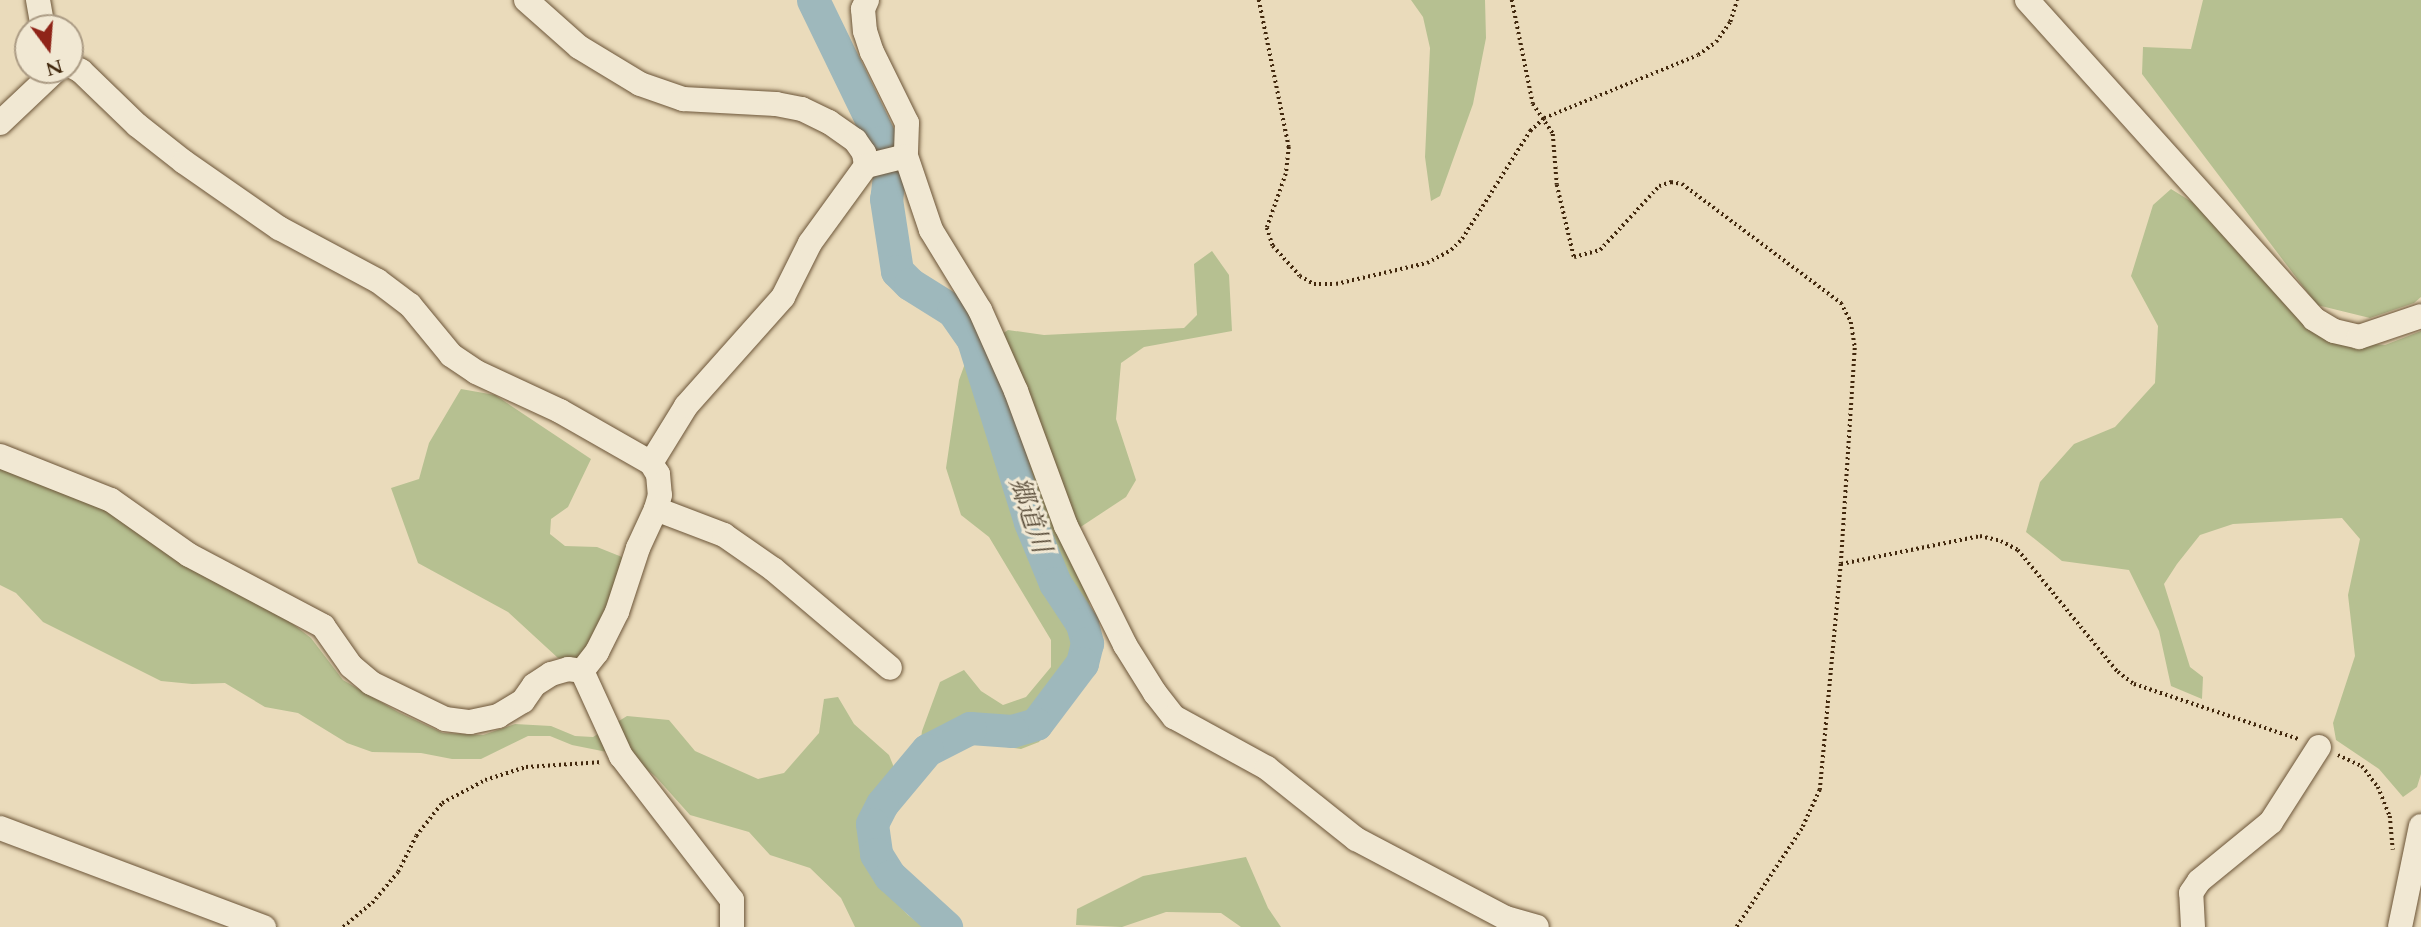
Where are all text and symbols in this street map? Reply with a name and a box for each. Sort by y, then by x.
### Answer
north arrow [14,14,84,84]
text: N [43,52,66,82]
water label: 郷道川 [1003,473,1057,557]

